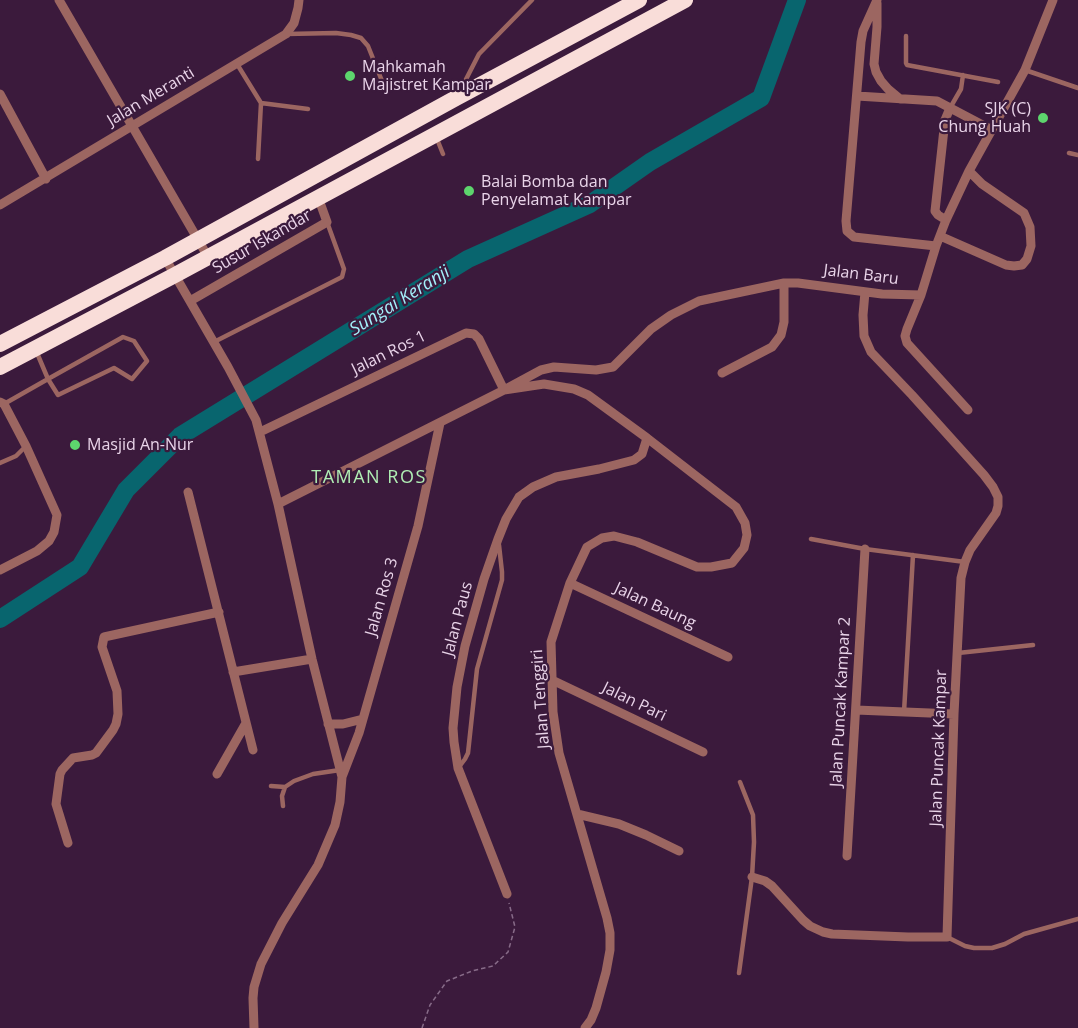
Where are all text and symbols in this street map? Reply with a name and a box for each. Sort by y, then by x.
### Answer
place label: Mahkamah Majistret Kampar [362,57,491,95]
street label: Jalan Meranti [104,63,198,131]
marker: Mahkamah Majistret Kampar [343,69,357,83]
place label: SJK (C) Chung Huah [938,99,1031,137]
marker: SJK (C) Chung Huah [1036,111,1050,125]
place label: Balai Bomba dan Penyelamat Kampar [481,172,632,210]
marker: Balai Bomba dan Penyelamat Kampar [462,184,476,198]
street label: Susur Iskandar [209,206,315,278]
street label: Jalan Baru [822,261,900,289]
water label: Sungai Keranji [346,262,454,340]
street label: Jalan Ros 1 [349,327,429,379]
place label: Masjid An-Nur [87,435,193,455]
marker: Masjid An-Nur [68,438,82,452]
district label: TAMAN ROS [311,467,427,489]
street label: Jalan Ros 3 [362,556,402,638]
street label: Jalan Baung [611,579,699,633]
street label: Jalan Paus [439,580,477,658]
street label: Jalan Puncak Kampar 2 [827,616,855,788]
street label: Jalan Tenggiri [528,649,554,749]
street label: Jalan Puncak Kampar [927,669,951,827]
street label: Jalan Pari [599,678,669,726]

